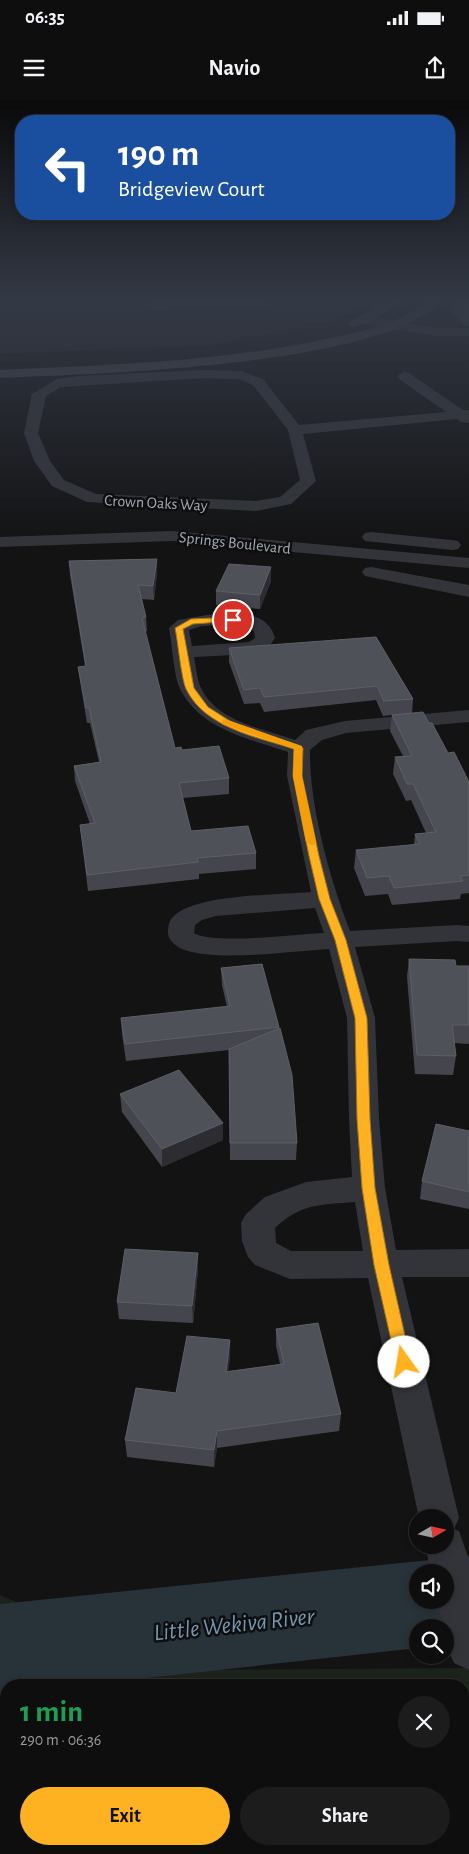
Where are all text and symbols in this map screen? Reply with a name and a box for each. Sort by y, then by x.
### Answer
text: 06:35 [25,8,65,27]
icon: menu [20,54,48,82]
icon: share [421,54,449,82]
text: Navio [209,57,260,79]
icon: left [35,135,100,200]
text: 190 m [118,137,199,172]
text: Bridgeview Court [118,178,264,200]
street label: Crown Oaks Way [104,492,208,515]
street label: Springs Boulevard [178,529,292,557]
pin [212,599,254,641]
icon: arrive [219,606,247,634]
position arrow [377,1335,429,1387]
north arrow [409,1509,454,1554]
map controls [409,1509,454,1664]
button: sound [409,1564,454,1609]
water label: Little Wekiva River [153,1605,317,1645]
button: search [409,1619,454,1664]
button: close [398,1696,450,1748]
text: 1 min [20,1697,83,1727]
text: 290 m · 06:36 [20,1732,101,1748]
button: Exit [20,1787,230,1845]
button: Share [240,1787,450,1845]

